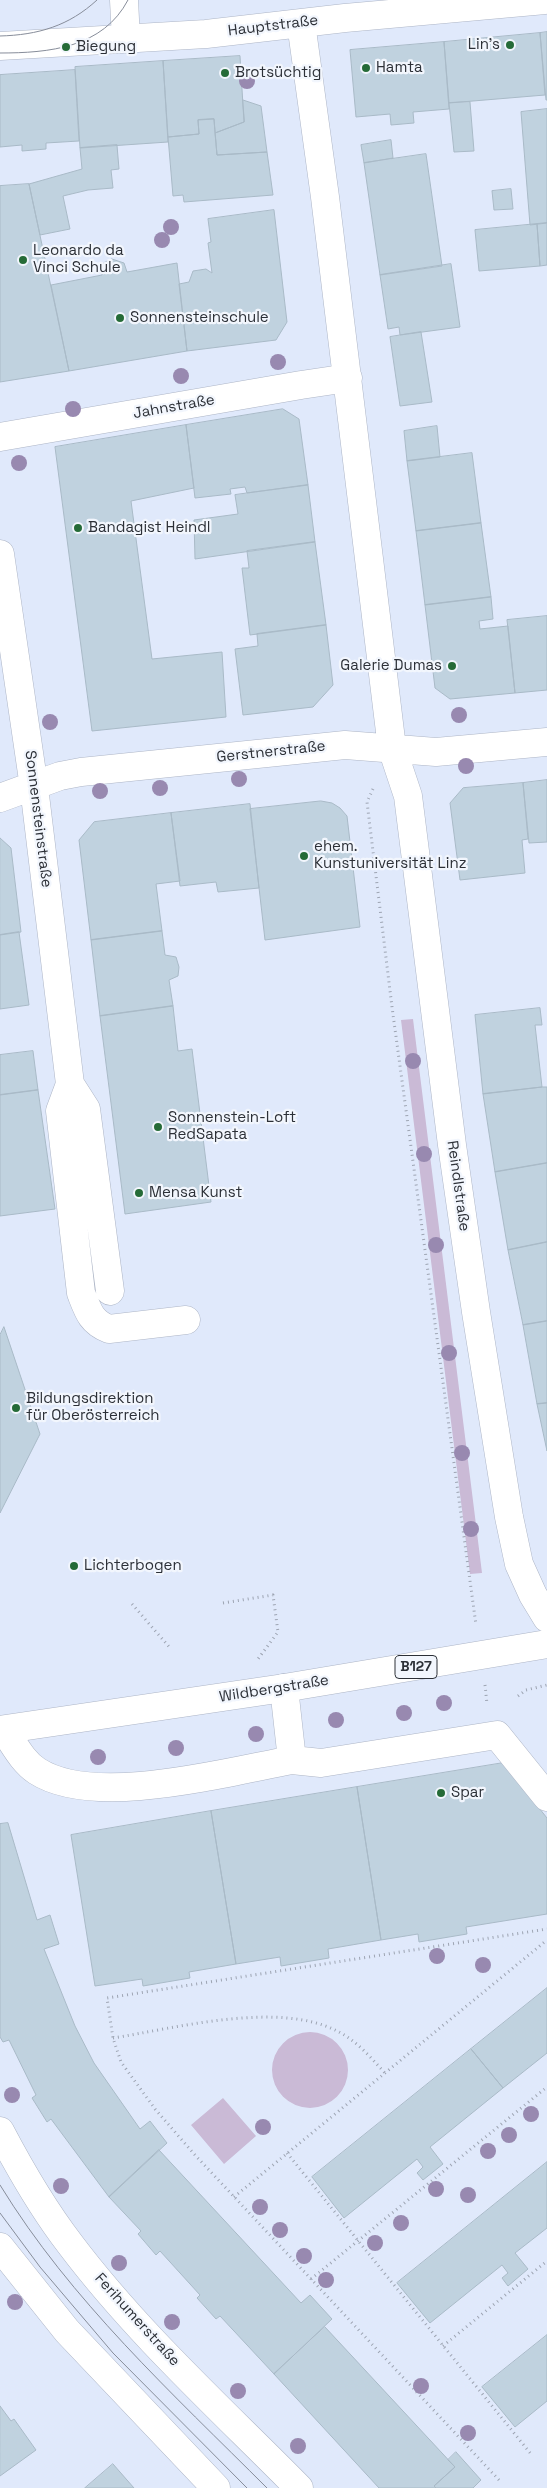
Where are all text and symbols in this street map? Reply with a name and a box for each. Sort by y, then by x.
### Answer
street label: Hauptstraße [227,12,319,40]
place label: Lin's [468,36,500,54]
place label: Biegung [76,38,136,56]
marker: Lin's [504,39,516,51]
marker: Biegung [60,41,72,53]
place label: Hamta [376,59,423,77]
marker: Hamta [360,62,372,74]
place label: Brotsüchtig [235,64,321,82]
marker: Brotsüchtig [219,67,231,79]
place label: Leonardo da Vinci Schule [33,242,124,277]
marker: Leonardo da Vinci Schule [17,254,29,266]
place label: Sonnensteinschule [130,309,269,327]
marker: Sonnensteinschule [114,312,126,324]
street label: Jahnstraße [132,391,216,423]
place label: Bandagist Heindl [88,519,211,537]
marker: Bandagist Heindl [72,522,84,534]
place label: Galerie Dumas [340,657,442,675]
marker: Galerie Dumas [446,660,458,672]
street label: Gerstnerstraße [216,737,326,767]
street label: Sonnensteinstraße [21,749,55,889]
place label: ehem. Kunstuniversität Linz [314,838,466,873]
marker: ehem. Kunstuniversität Linz [298,850,310,862]
place label: Sonnenstein-Loft RedSapata [168,1109,296,1144]
marker: Sonnenstein-Loft RedSapata [152,1121,164,1133]
street label: Reindlstraße [443,1139,473,1233]
place label: Mensa Kunst [149,1184,242,1202]
marker: Mensa Kunst [133,1187,145,1199]
place label: Bildungsdirektion für Oberösterreich [26,1390,160,1425]
marker: Bildungsdirektion für Oberösterreich [10,1402,22,1414]
place label: Lichterbogen [84,1557,182,1575]
marker: Lichterbogen [68,1560,80,1572]
road number: B127 [395,1655,437,1678]
street label: Wildbergstraße [218,1671,330,1707]
place label: Spar [451,1784,484,1802]
marker: Spar [435,1787,447,1799]
street label: Ferihumerstraße [91,2270,183,2370]

